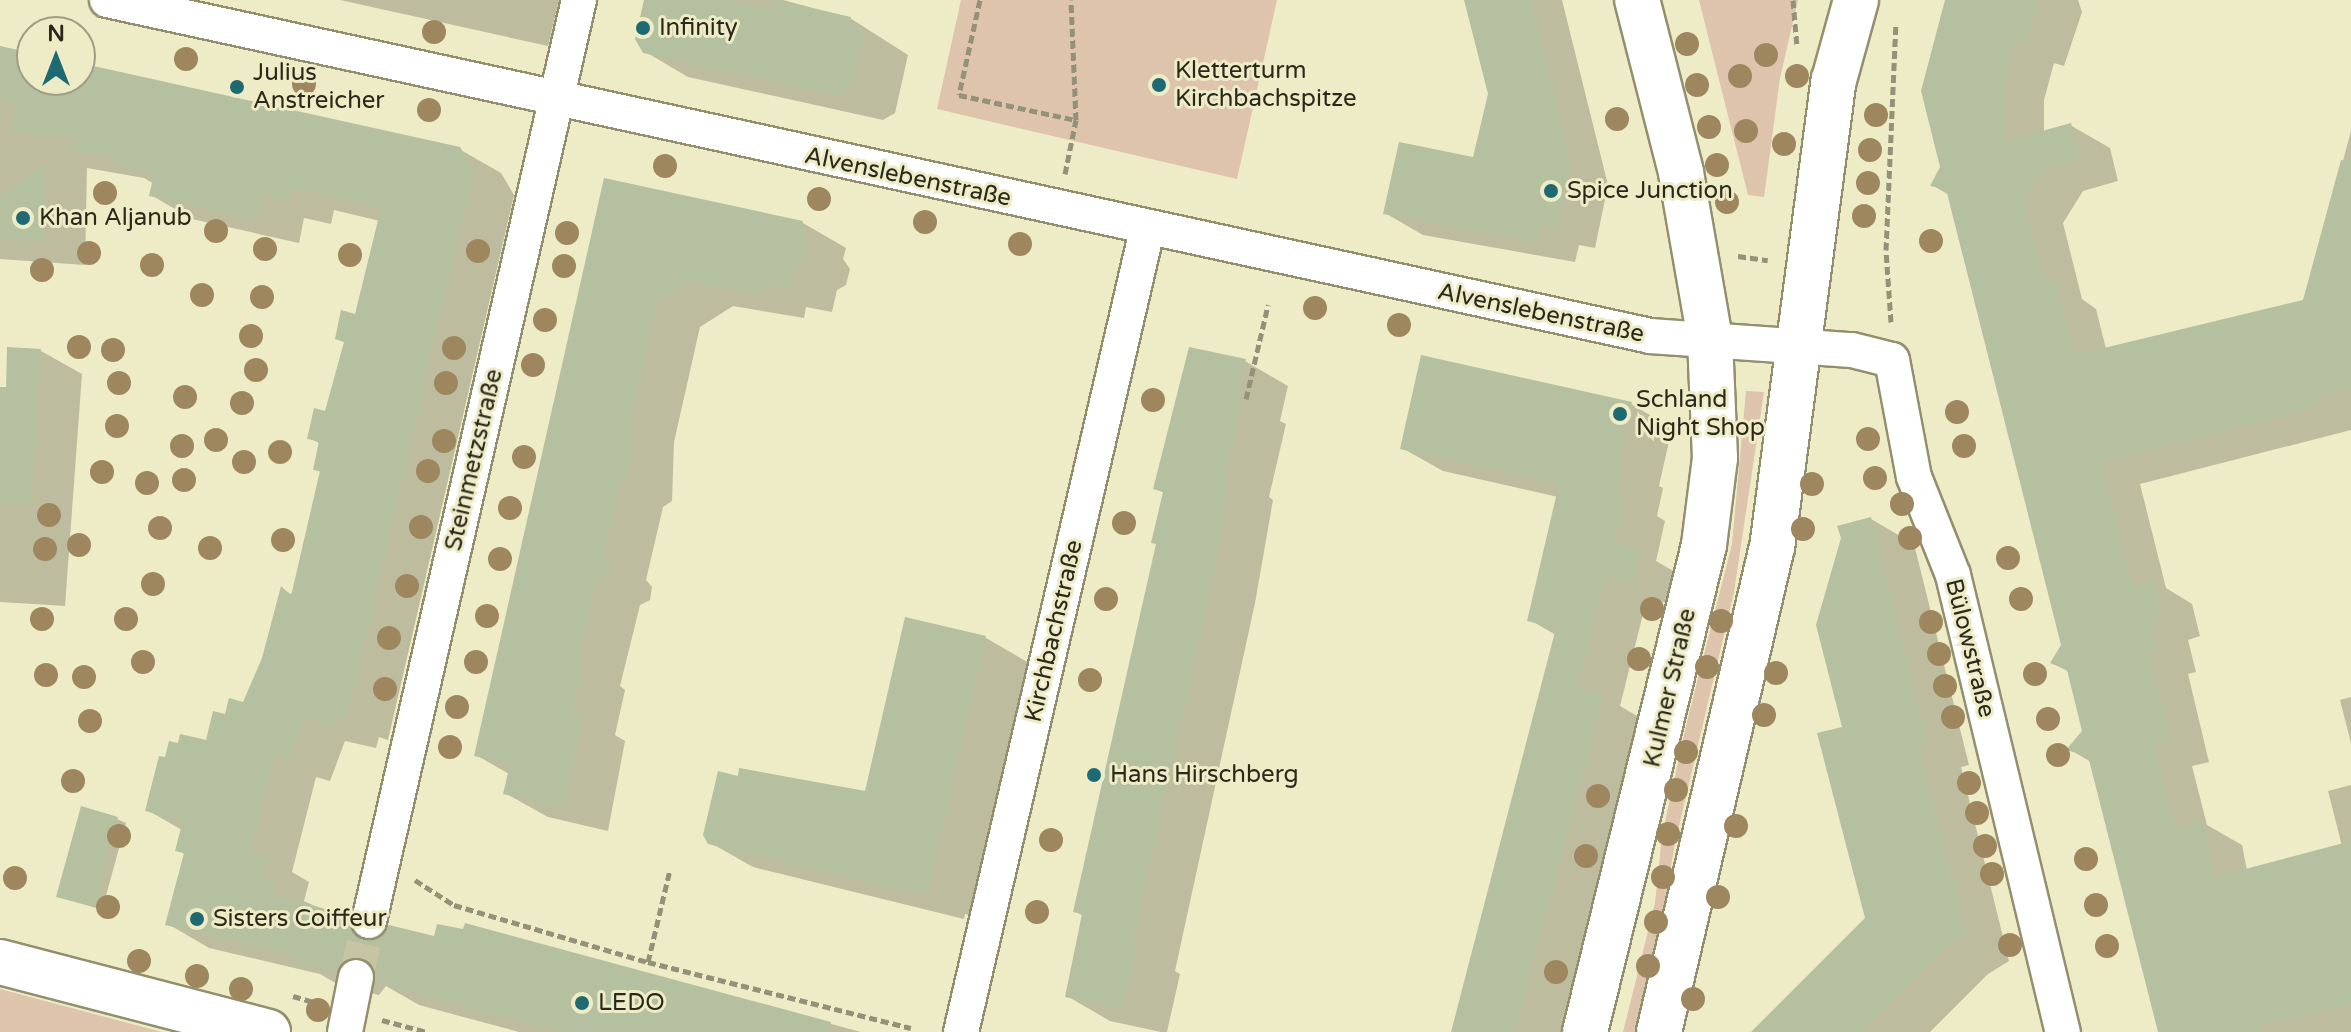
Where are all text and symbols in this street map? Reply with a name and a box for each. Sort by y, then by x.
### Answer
place label: Infinity [659,14,738,42]
north arrow [16,16,96,96]
marker: Infinity [634,19,652,37]
text: N [47,21,65,47]
place label: Kletterturm Kirchbachspitze [1175,57,1357,113]
place label: Julius Anstreicher [253,59,385,115]
marker: Kletterturm Kirchbachspitze [1150,76,1168,94]
marker: Julius Anstreicher [228,78,246,96]
street label: Alvenslebenstraße [802,141,1014,213]
place label: Spice Junction [1567,177,1733,205]
marker: Spice Junction [1542,182,1560,200]
place label: Khan Aljanub [39,204,192,232]
marker: Khan Aljanub [14,209,32,227]
street label: Alvenslebenstraße [1435,277,1647,349]
street label: Steinmetzstraße [439,366,509,554]
place label: Schland Night Shop [1636,386,1765,442]
marker: Schland Night Shop [1611,405,1629,423]
street label: Kirchbachstraße [1019,537,1089,725]
street label: Bülowstraße [1939,576,2001,720]
street label: Kulmer Straße [1638,606,1702,770]
place label: Hans Hirschberg [1110,761,1299,789]
marker: Hans Hirschberg [1085,766,1103,784]
place label: Sisters Coiffeur [213,905,387,933]
marker: Sisters Coiffeur [188,910,206,928]
place label: LEDO [598,989,665,1017]
marker: LEDO [573,994,591,1012]

